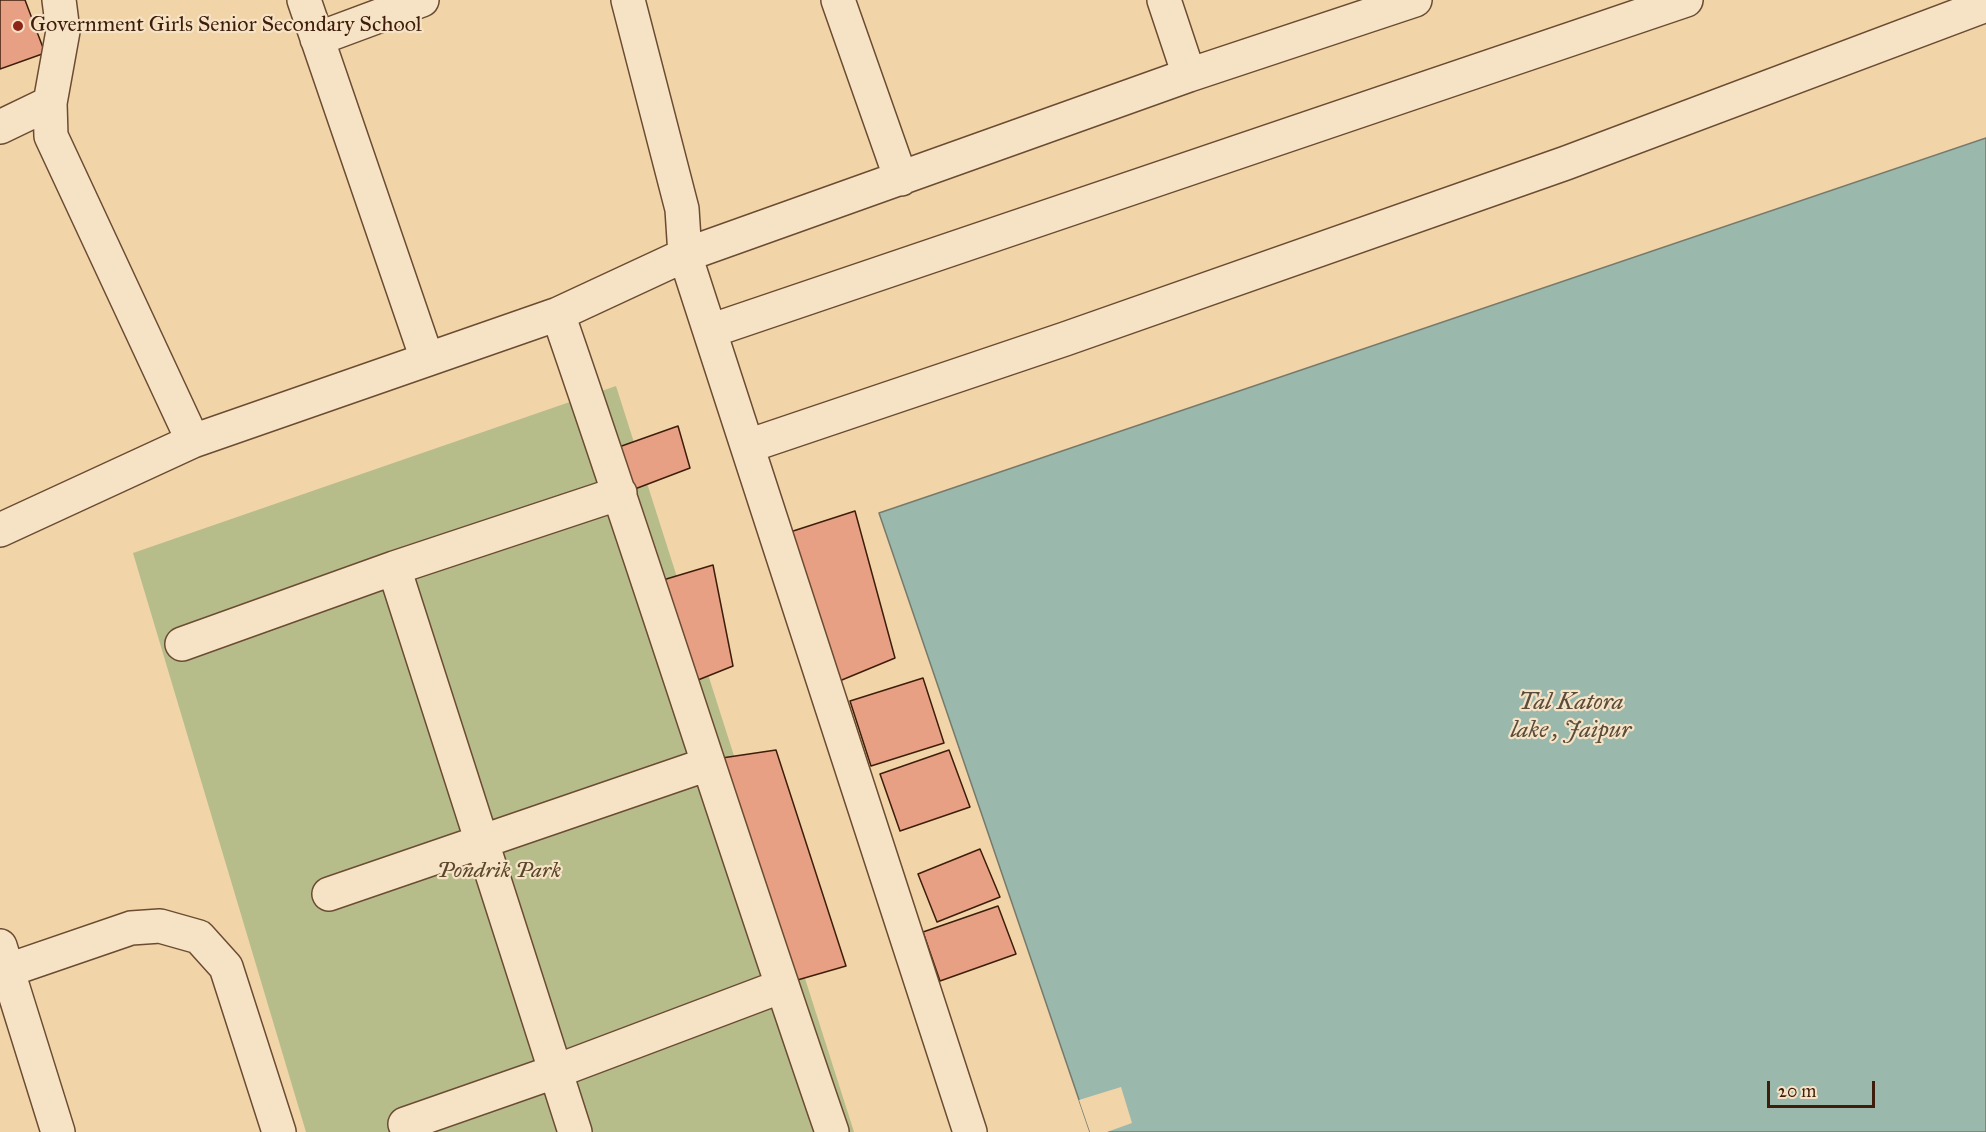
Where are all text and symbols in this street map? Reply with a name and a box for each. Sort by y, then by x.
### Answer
place label: Government Girls Senior Secondary School [30,13,422,39]
marker: Government Girls Senior Secondary School [11,19,25,33]
water label: Tal Katora lake , Jaipur [1511,689,1631,745]
park label: Pondrik Park [437,859,561,885]
scale bar [1770,1069,1878,1107]
text: 20 m [1778,1080,1816,1102]

